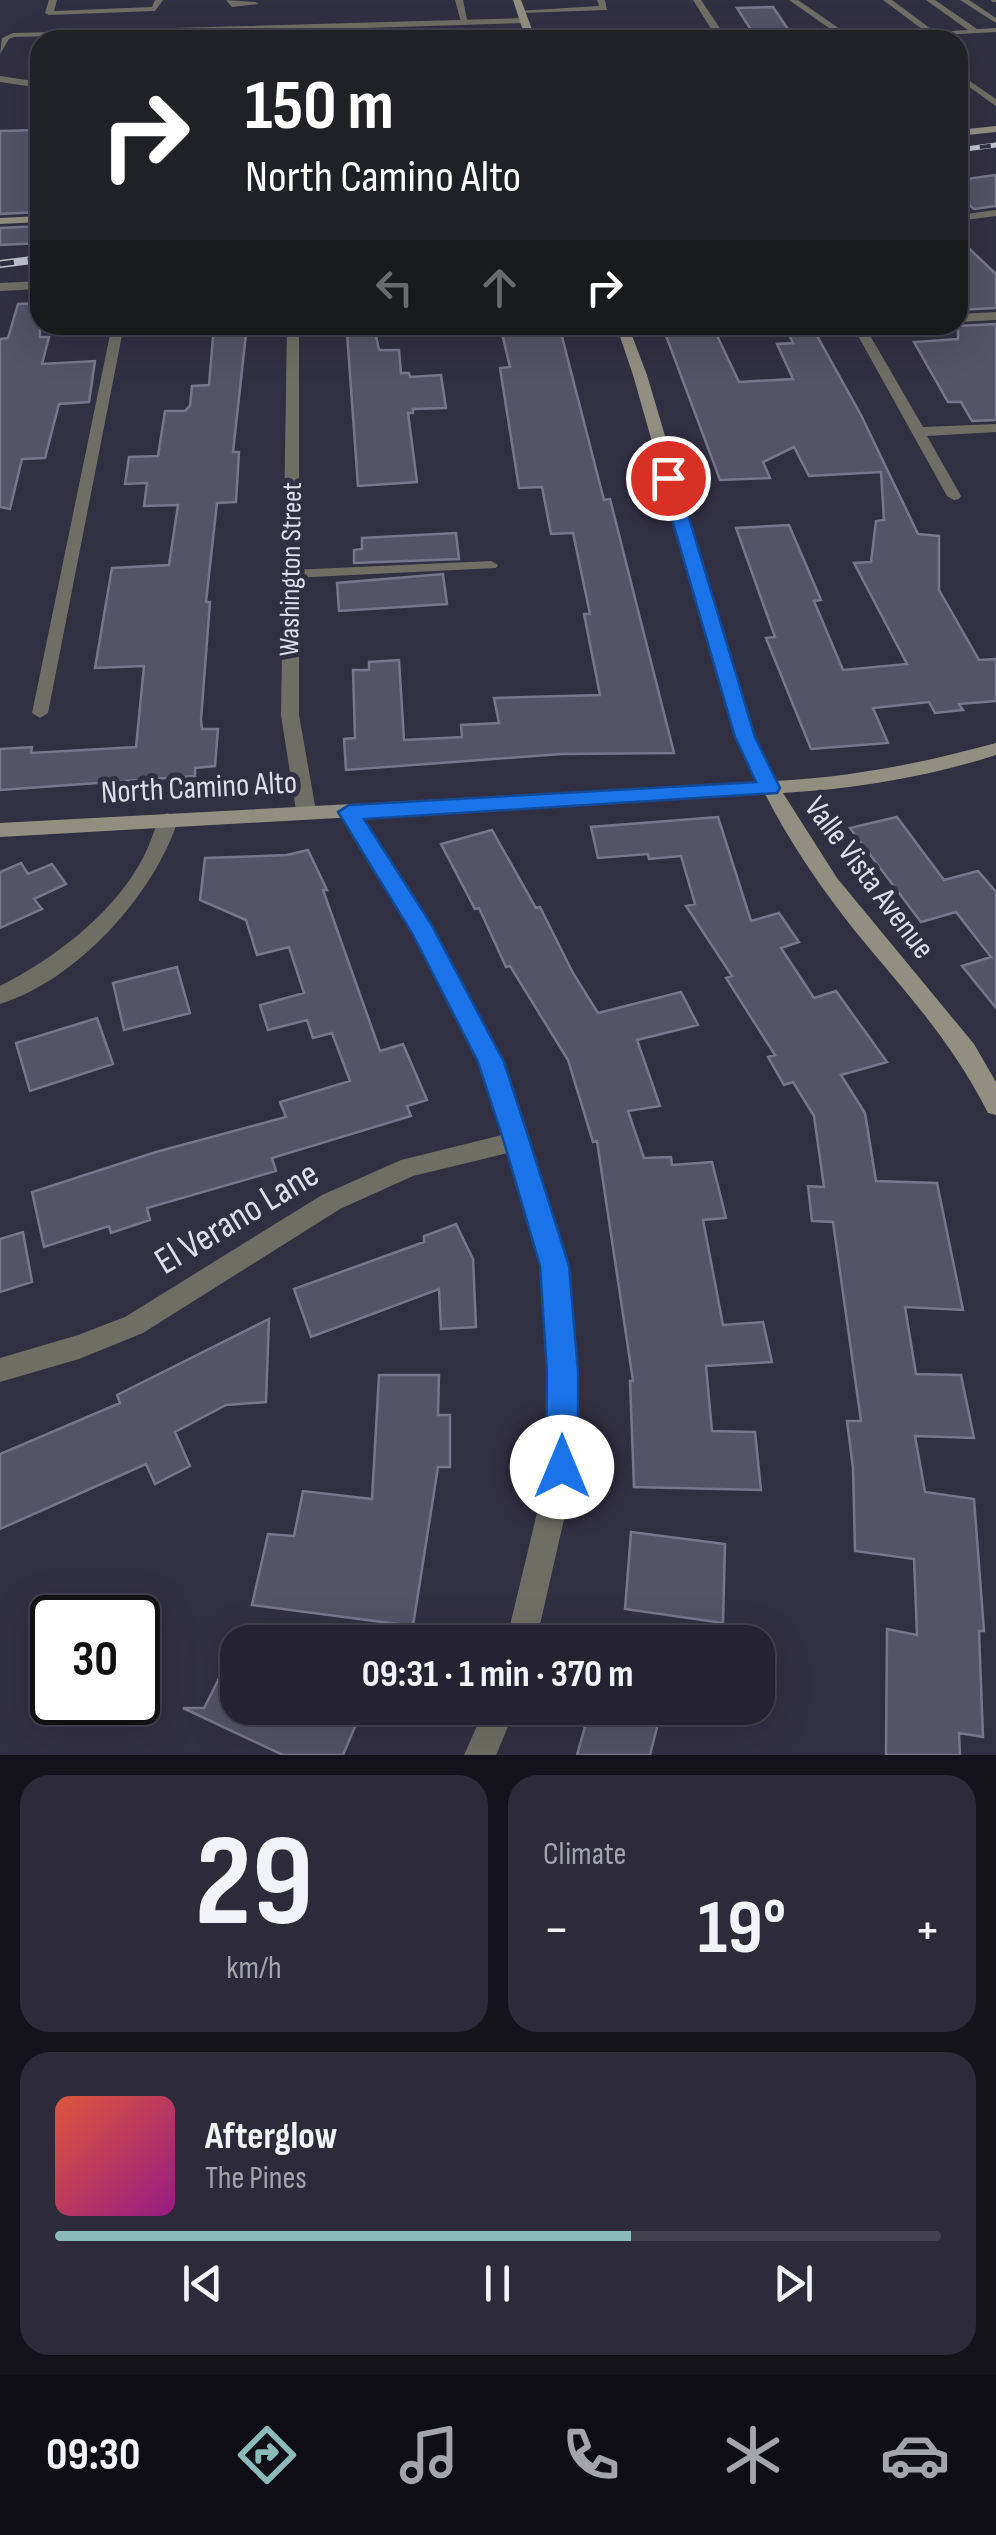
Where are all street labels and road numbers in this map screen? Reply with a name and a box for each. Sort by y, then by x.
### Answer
street label: Washington Street [273,482,309,656]
street label: North Camino Alto [100,763,298,813]
street label: Valle Vista Avenue [795,789,943,967]
street label: El Verano Lane [147,1152,327,1284]

